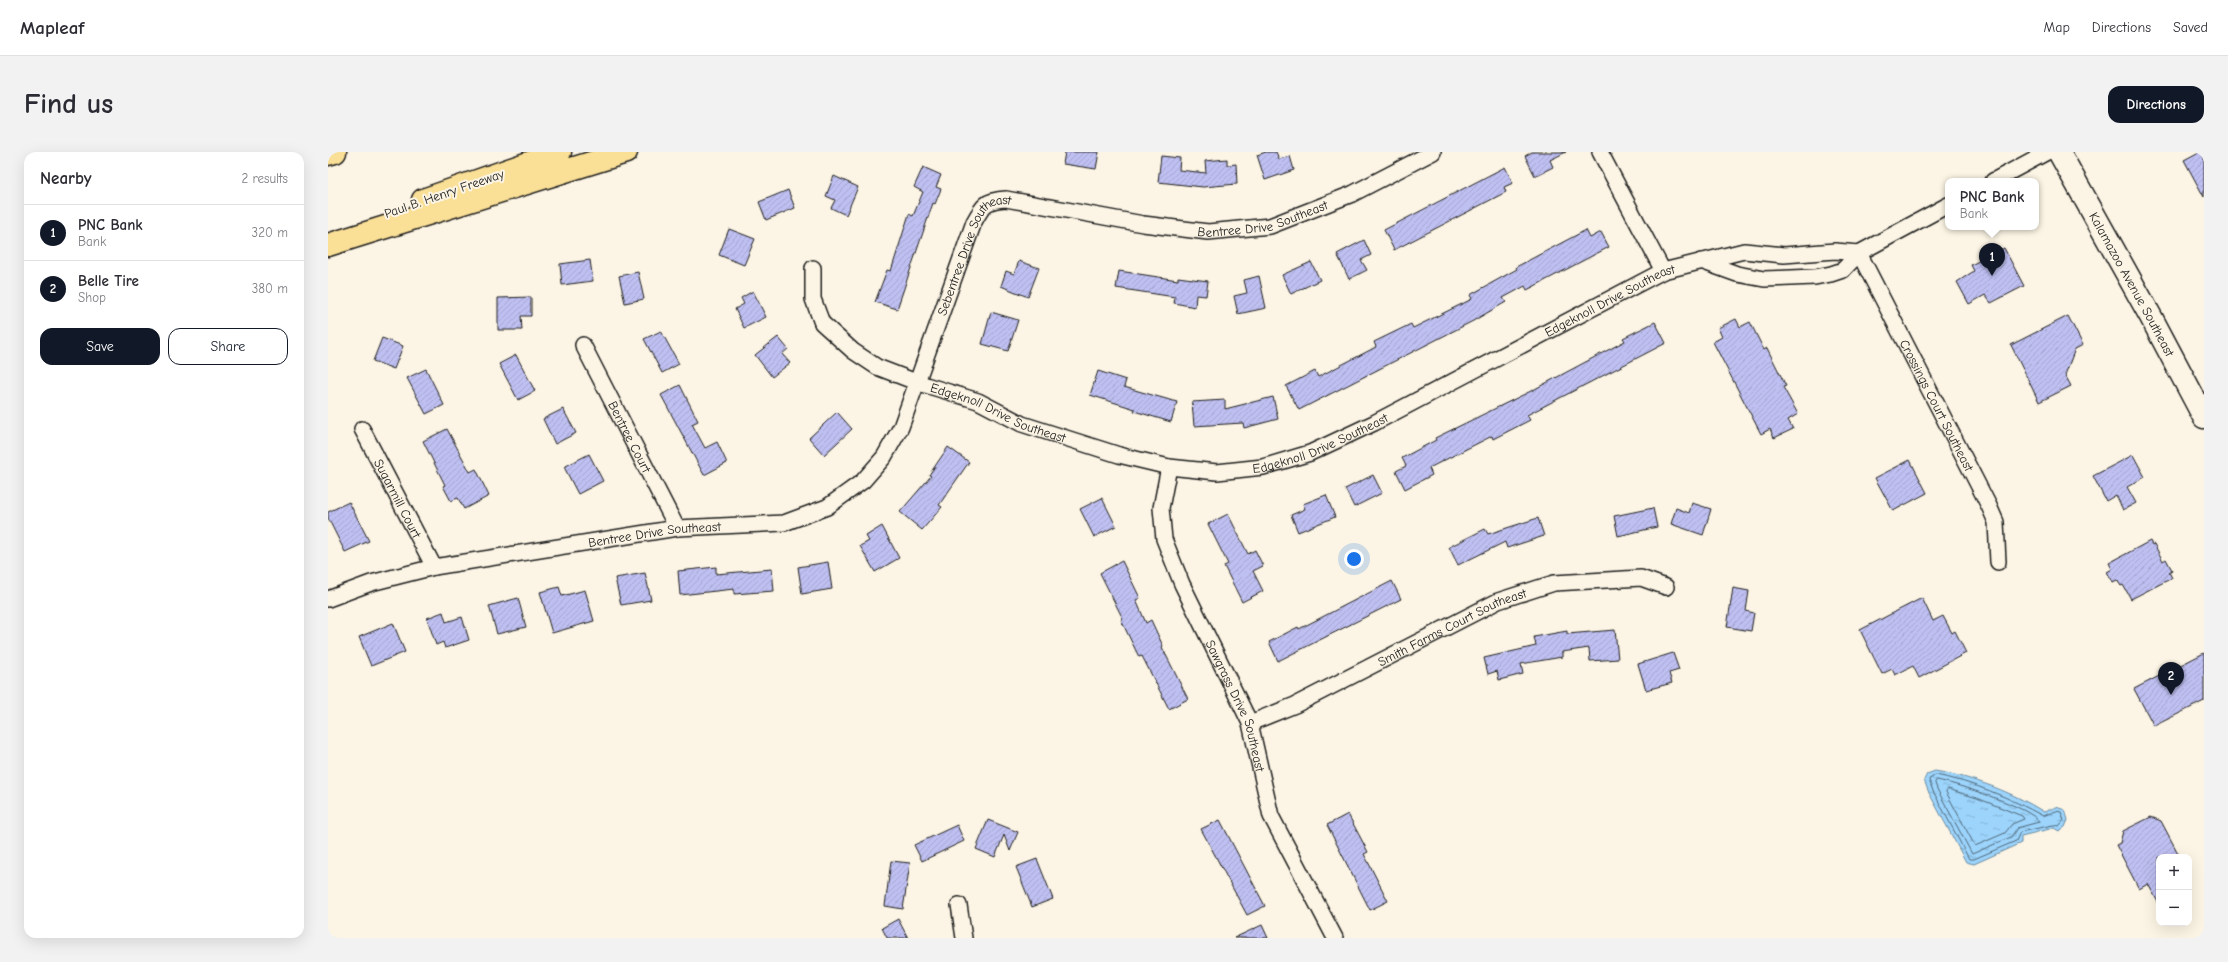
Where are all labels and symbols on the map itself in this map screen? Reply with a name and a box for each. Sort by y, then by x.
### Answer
street label: Paul B. Henry Freeway [382,166,506,221]
street label: Sebentree Drive Southeast [934,192,1014,318]
street label: Bentree Drive Southeast [1197,197,1331,240]
street label: Kalamazoo Avenue Southeast [2086,210,2178,360]
pin: 1 [1979,243,2005,276]
street label: Edgeknoll Drive Southeast [1542,261,1678,340]
street label: Crossings Court Southeast [1897,337,1977,475]
street label: Edgeknoll Drive Southeast [929,380,1069,446]
street label: Bentree Court [605,399,655,476]
street label: Edgeknoll Drive Southeast [1252,410,1392,476]
street label: Sugarmill Court [371,456,425,541]
street label: Bentree Drive Southeast [587,519,723,550]
your location [1344,549,1364,569]
street label: Smith Farms Court Southeast [1375,585,1530,669]
street label: Sawgrass Drive Southeast [1202,637,1268,774]
pin: 2 [2158,662,2184,695]

